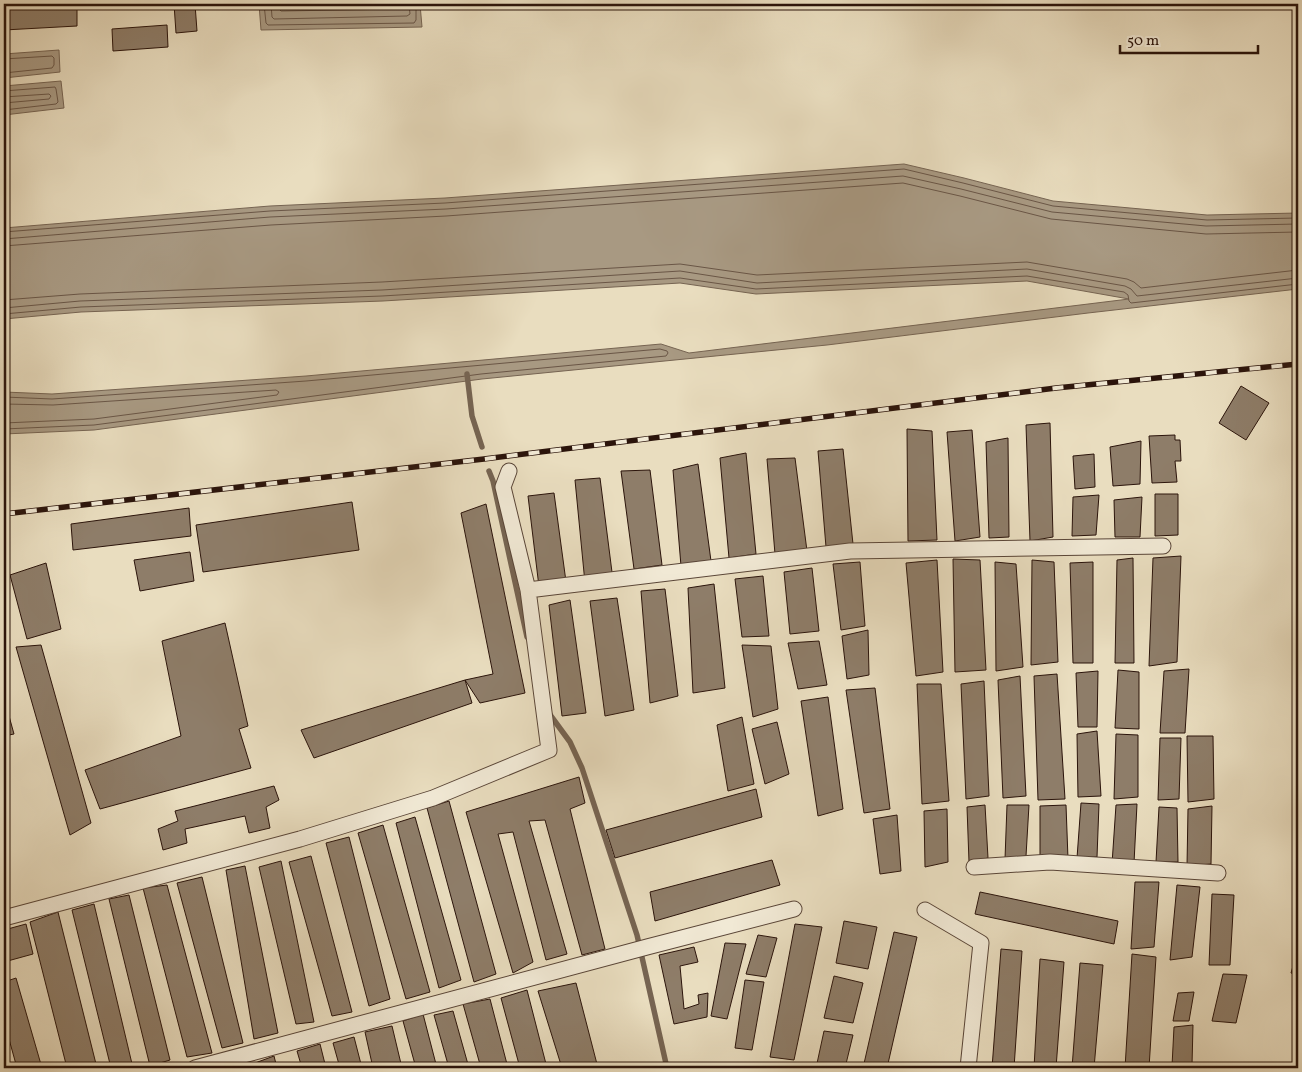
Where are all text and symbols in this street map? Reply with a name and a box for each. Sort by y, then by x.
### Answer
scale bar [1120,22,1257,54]
text: 50 m [1127,31,1159,52]

